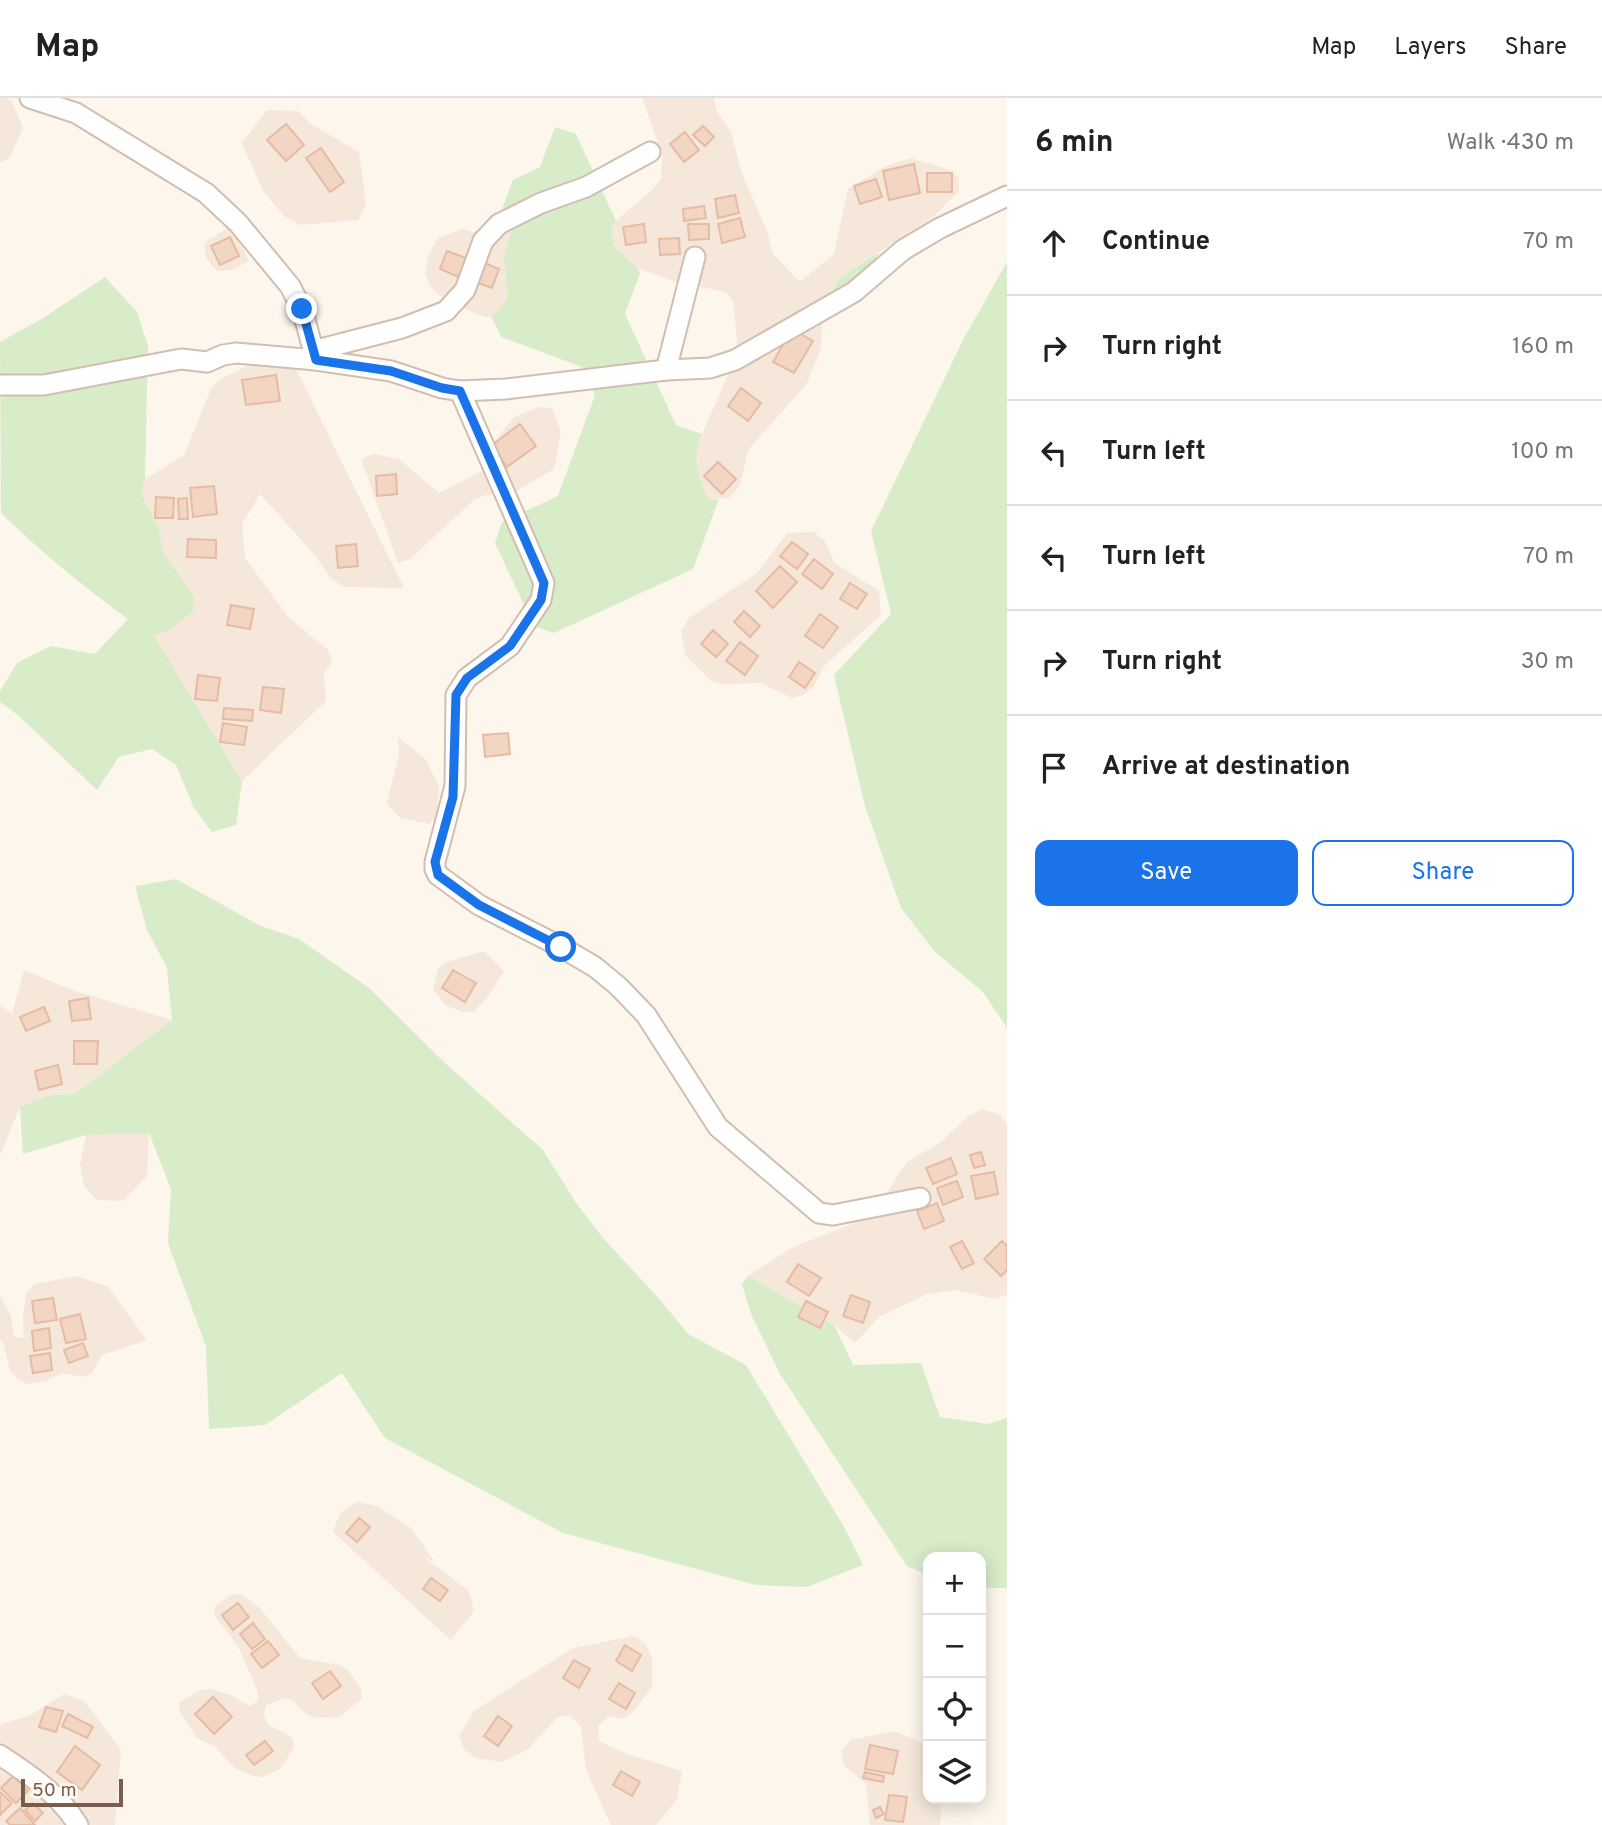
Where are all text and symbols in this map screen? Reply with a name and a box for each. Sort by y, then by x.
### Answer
text: Map [35,27,99,69]
text: Map [1311,33,1356,63]
text: Layers [1394,33,1466,63]
text: Share [1504,33,1567,63]
text: 6 min [1035,125,1113,162]
text: Walk · 430 m [1447,129,1574,158]
icon: ahead [1035,224,1073,262]
text: Continue [1102,226,1210,259]
text: 70 m [1523,228,1574,257]
route end [286,293,317,324]
icon: right [1035,329,1073,367]
text: Turn right [1102,331,1222,364]
text: 160 m [1512,333,1574,362]
icon: left [1035,434,1073,472]
text: Turn left [1102,436,1206,469]
text: 100 m [1511,438,1574,467]
icon: left [1035,539,1073,577]
text: Turn left [1102,541,1206,574]
text: 70 m [1523,543,1574,572]
icon: right [1035,644,1073,682]
text: Turn right [1102,646,1222,679]
text: 30 m [1521,648,1574,677]
icon: arrive [1035,749,1073,787]
text: Arrive at destination [1102,751,1350,784]
button: Save [1035,840,1298,906]
button: Share [1312,840,1574,906]
route start [545,931,576,962]
map controls [923,1552,986,1804]
button: + [923,1552,986,1615]
button: − [923,1615,986,1678]
button: locate [923,1678,986,1741]
button: layers [923,1741,986,1804]
scale bar [21,1776,122,1808]
text: 50 m [32,1779,77,1803]

